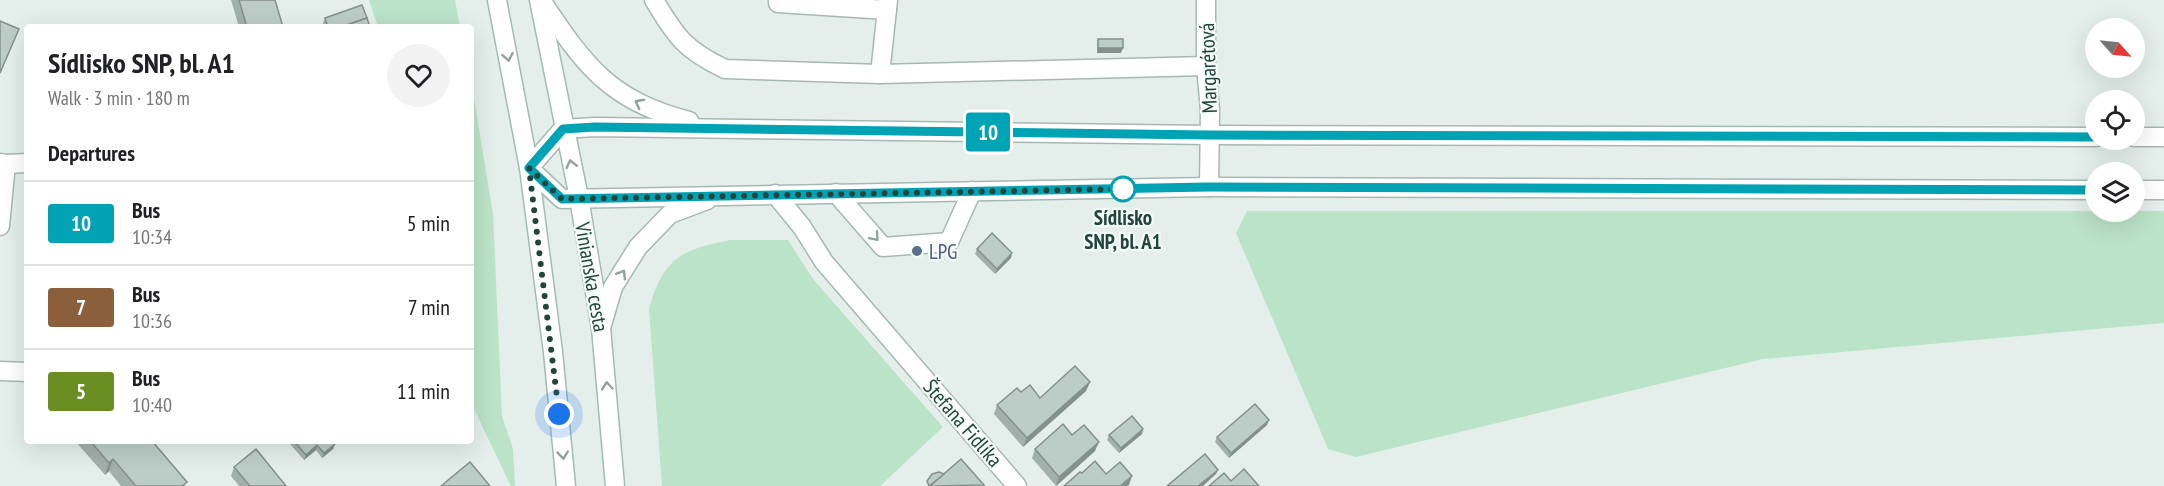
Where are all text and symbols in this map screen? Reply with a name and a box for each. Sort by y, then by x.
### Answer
north arrow [2085,18,2145,78]
map controls [2085,18,2145,222]
street label: Margarétová [1193,22,1223,114]
text: Sídlisko SNP, bl. A1 [48,44,235,81]
button: heart [387,44,450,107]
one-way arrow [501,52,514,62]
text: Walk · 3 min · 180 m [48,85,190,111]
button: locate [2085,90,2145,150]
one-way arrow [635,99,645,110]
line badge: 10 [961,112,1015,152]
text: 10 [978,119,998,146]
text: Departures [48,139,135,167]
one-way arrow [565,159,578,169]
button: layers [2085,162,2145,222]
marker: Sídlisko SNP, bl. A1 [1110,176,1136,202]
text: Bus [132,196,160,224]
place label: Sídlisko SNP, bl. A1 [1084,204,1162,255]
text: 5 min [407,209,450,237]
text: 10 [71,210,91,237]
street label: Vinianska cesta [569,219,615,334]
text: 10:34 [132,224,172,250]
one-way arrow [868,230,879,241]
place label: LPG [929,238,957,265]
marker: LPG [910,244,924,258]
one-way arrow [614,269,625,280]
text: Bus [132,280,160,308]
text: 7 min [408,293,450,321]
text: 7 [76,294,86,321]
text: 10:36 [132,308,172,334]
text: Bus [132,364,160,392]
street label: Štefana Fidlíka [918,374,1008,472]
text: 11 min [397,377,450,405]
text: 5 [76,378,86,405]
one-way arrow [601,381,614,390]
text: 10:40 [132,392,172,418]
your location [544,399,574,429]
one-way arrow [556,451,569,460]

